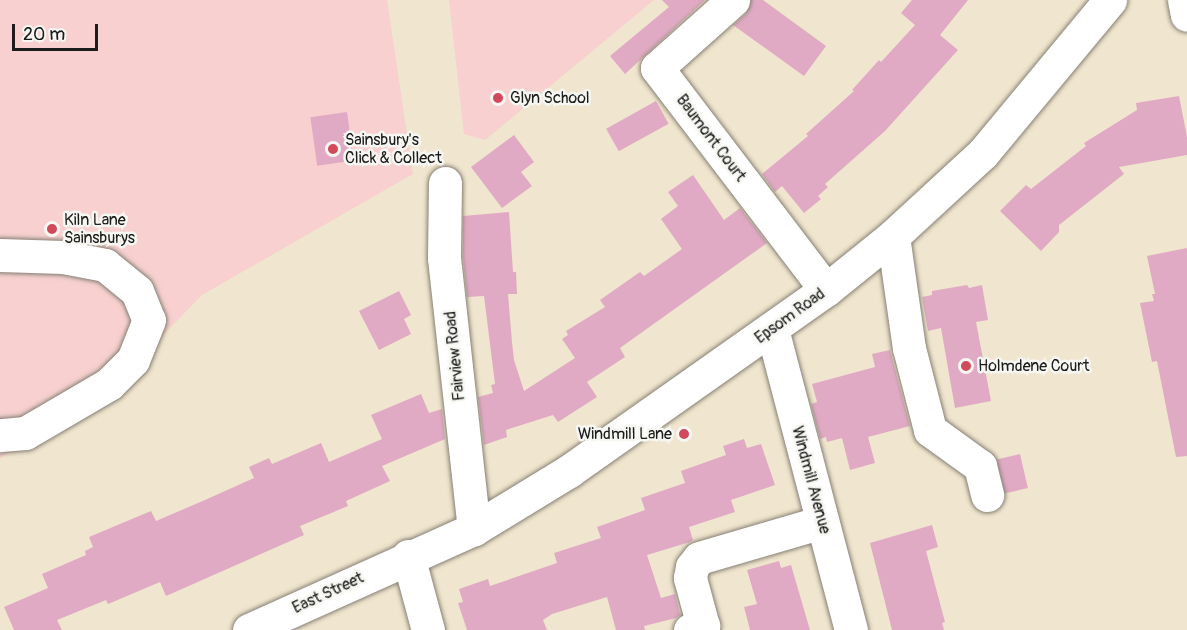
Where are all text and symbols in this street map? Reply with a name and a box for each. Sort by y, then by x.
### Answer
scale bar [15,12,100,50]
text: 20 m [23,23,65,46]
place label: Glyn School [510,88,590,108]
marker: Glyn School [491,91,505,105]
street label: Baumont Court [672,91,750,185]
place label: Sainsbury's Click & Collect [345,130,442,168]
marker: Sainsbury's Click & Collect [326,142,340,156]
place label: Kiln Lane Sainsburys [64,210,135,248]
marker: Kiln Lane Sainsburys [45,222,59,236]
street label: Epsom Road [751,284,829,348]
street label: Fairview Road [441,310,469,402]
place label: Holmdene Court [978,356,1089,376]
marker: Holmdene Court [959,359,973,373]
place label: Windmill Lane [578,424,672,444]
street label: Windmill Avenue [787,424,835,536]
marker: Windmill Lane [677,427,691,441]
street label: East Street [289,568,367,618]

